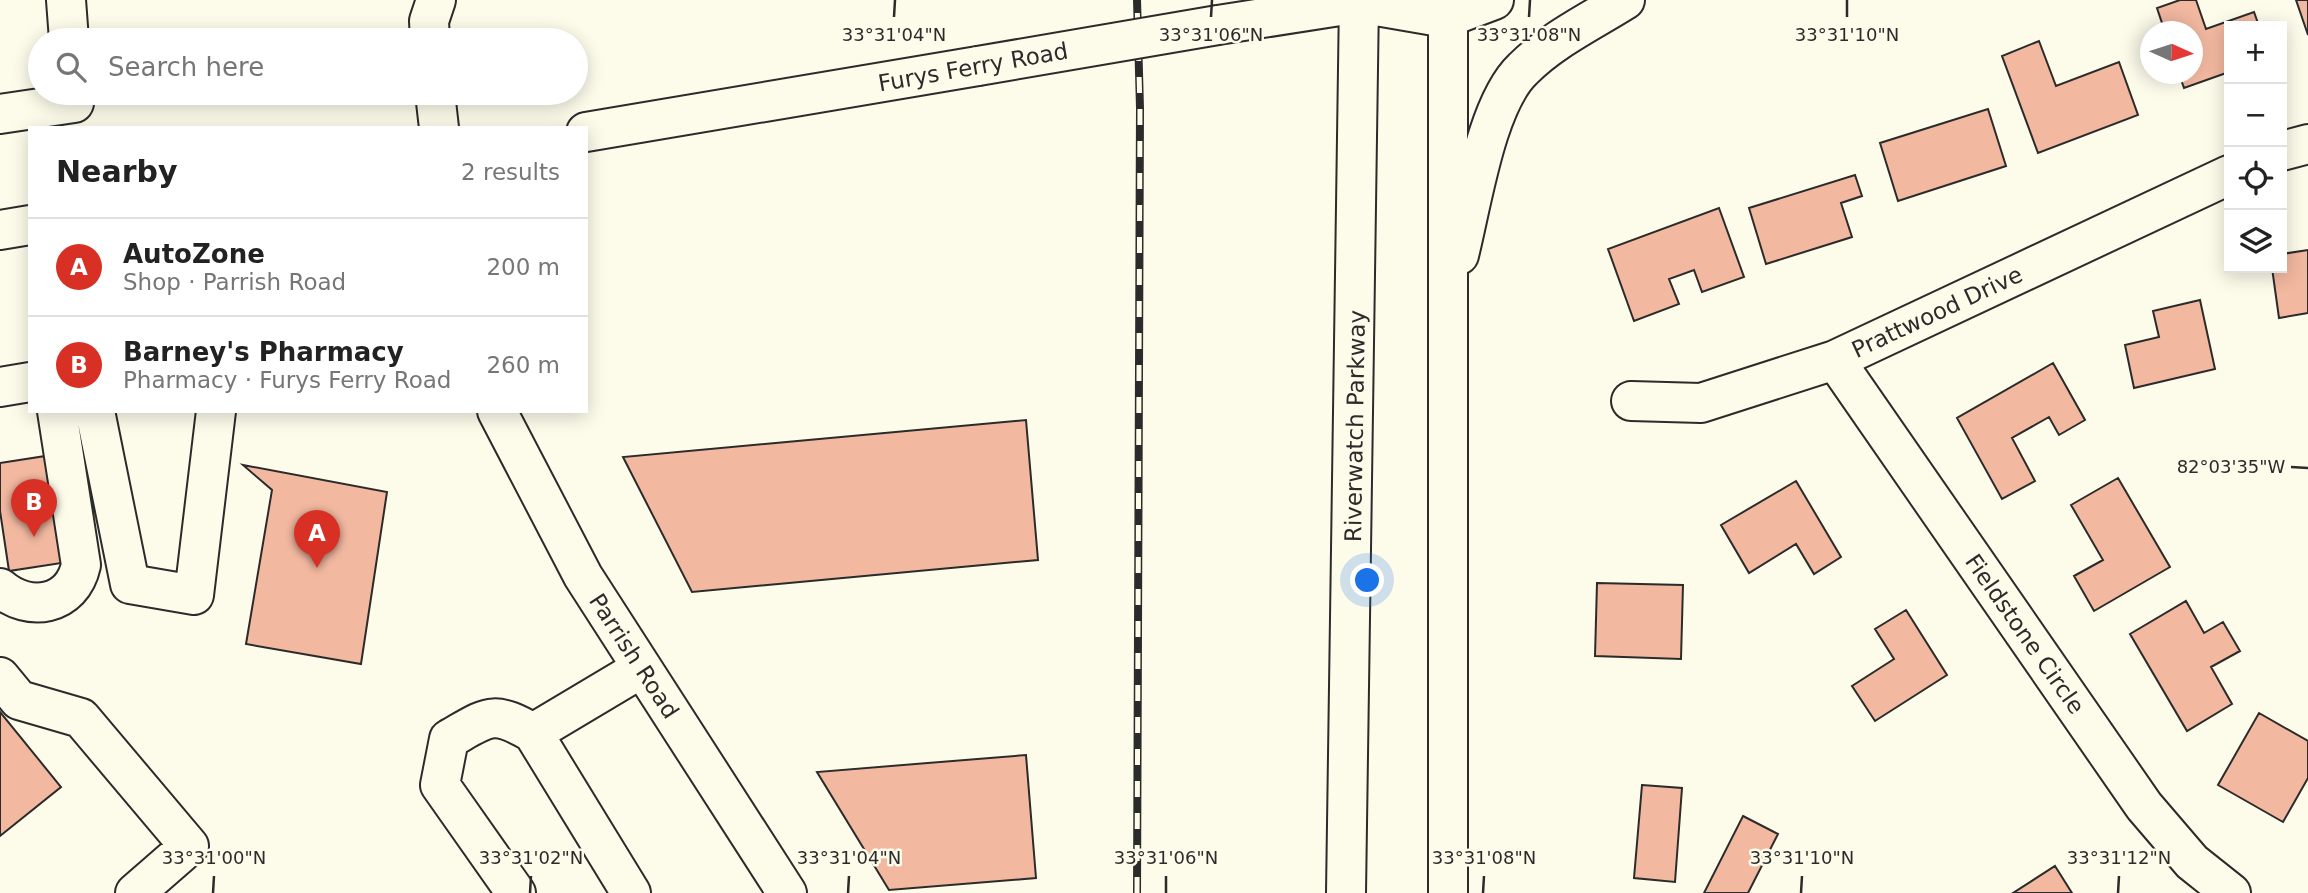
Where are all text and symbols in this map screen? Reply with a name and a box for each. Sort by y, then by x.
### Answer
north arrow [2140,21,2203,84]
map controls [2224,21,2287,273]
button: + [2224,21,2287,84]
text: 33°31'04"N [842,24,946,45]
text: 33°31'06"N [1159,24,1263,45]
text: 33°31'08"N [1477,24,1581,45]
text: 33°31'10"N [1795,24,1899,45]
search box [28,28,588,105]
street label: Furys Ferry Road [876,38,1070,96]
icon: search [52,48,90,86]
text: Search here [108,52,264,82]
button: − [2224,84,2287,147]
button: locate [2224,147,2287,210]
text: Nearby [56,154,178,189]
text: 2 results [461,159,560,185]
button: layers [2224,210,2287,273]
text: AutoZone [123,239,265,269]
text: A [70,254,88,280]
text: 200 m [486,254,560,280]
street label: Prattwood Drive [1848,261,2026,363]
text: Shop · Parrish Road [123,269,346,295]
street label: Riverwatch Parkway [1340,310,1370,542]
text: Barney's Pharmacy [123,337,404,367]
text: B [70,352,88,378]
text: 260 m [486,352,560,378]
text: Pharmacy · Furys Ferry Road [123,367,451,393]
text: 82°03'35"W [2177,456,2286,477]
pin: B [11,479,57,537]
pin: A [294,510,340,568]
street label: Fieldstone Circle [1960,549,2090,719]
your location [1350,563,1384,597]
street label: Parrish Road [584,589,684,723]
text: 33°31'00"N [162,847,266,868]
text: 33°31'02"N [479,847,583,868]
text: 33°31'04"N [797,847,901,868]
text: 33°31'06"N [1114,847,1218,868]
text: 33°31'08"N [1432,847,1536,868]
text: 33°31'10"N [1750,847,1854,868]
text: 33°31'12"N [2067,847,2171,868]

